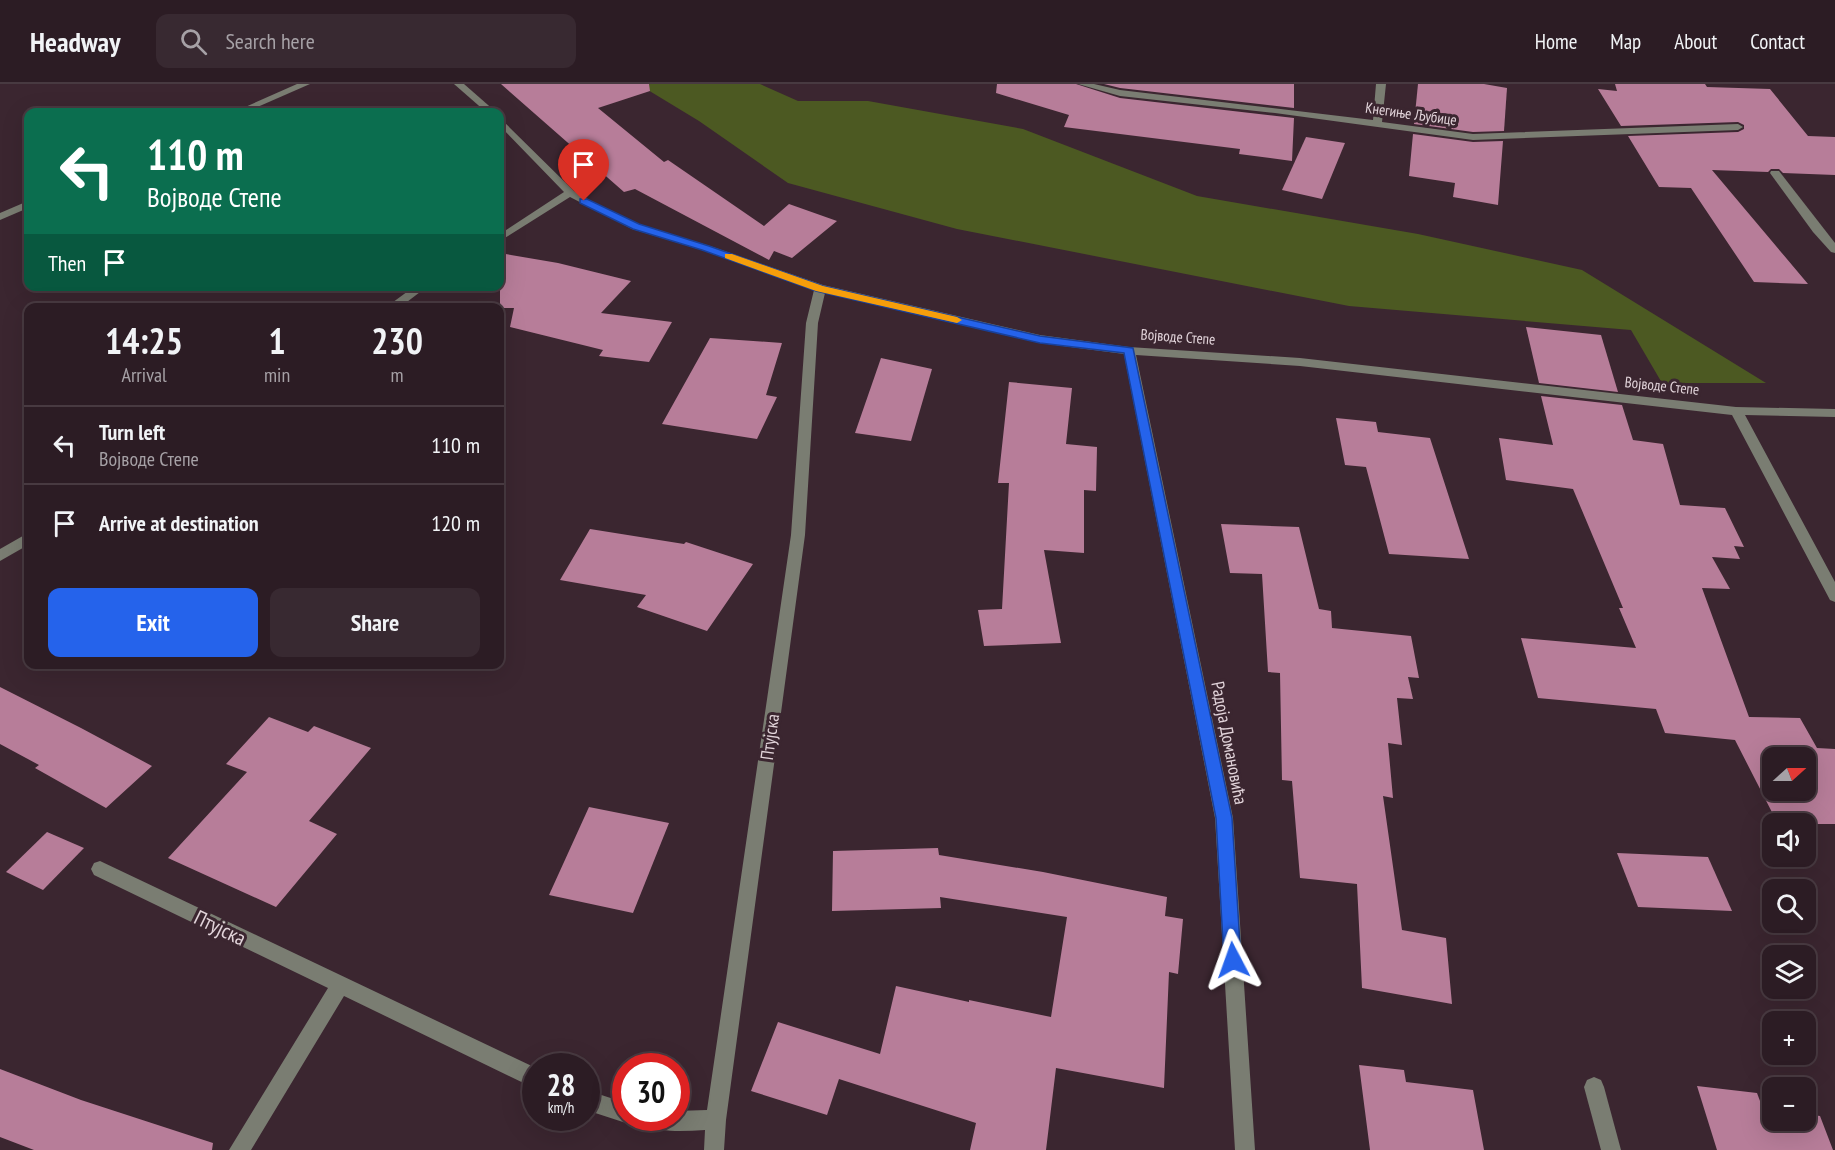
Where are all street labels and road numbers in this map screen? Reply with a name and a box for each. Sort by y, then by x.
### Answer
street label: Кнегиње Љубице [1364,98,1458,129]
street label: Војводе Степе [1140,324,1216,349]
street label: Војводе Степе [1624,372,1700,399]
street label: Радоја Домановића [1206,679,1253,806]
street label: Птујска [755,712,784,762]
street label: Птујска [190,904,250,952]

